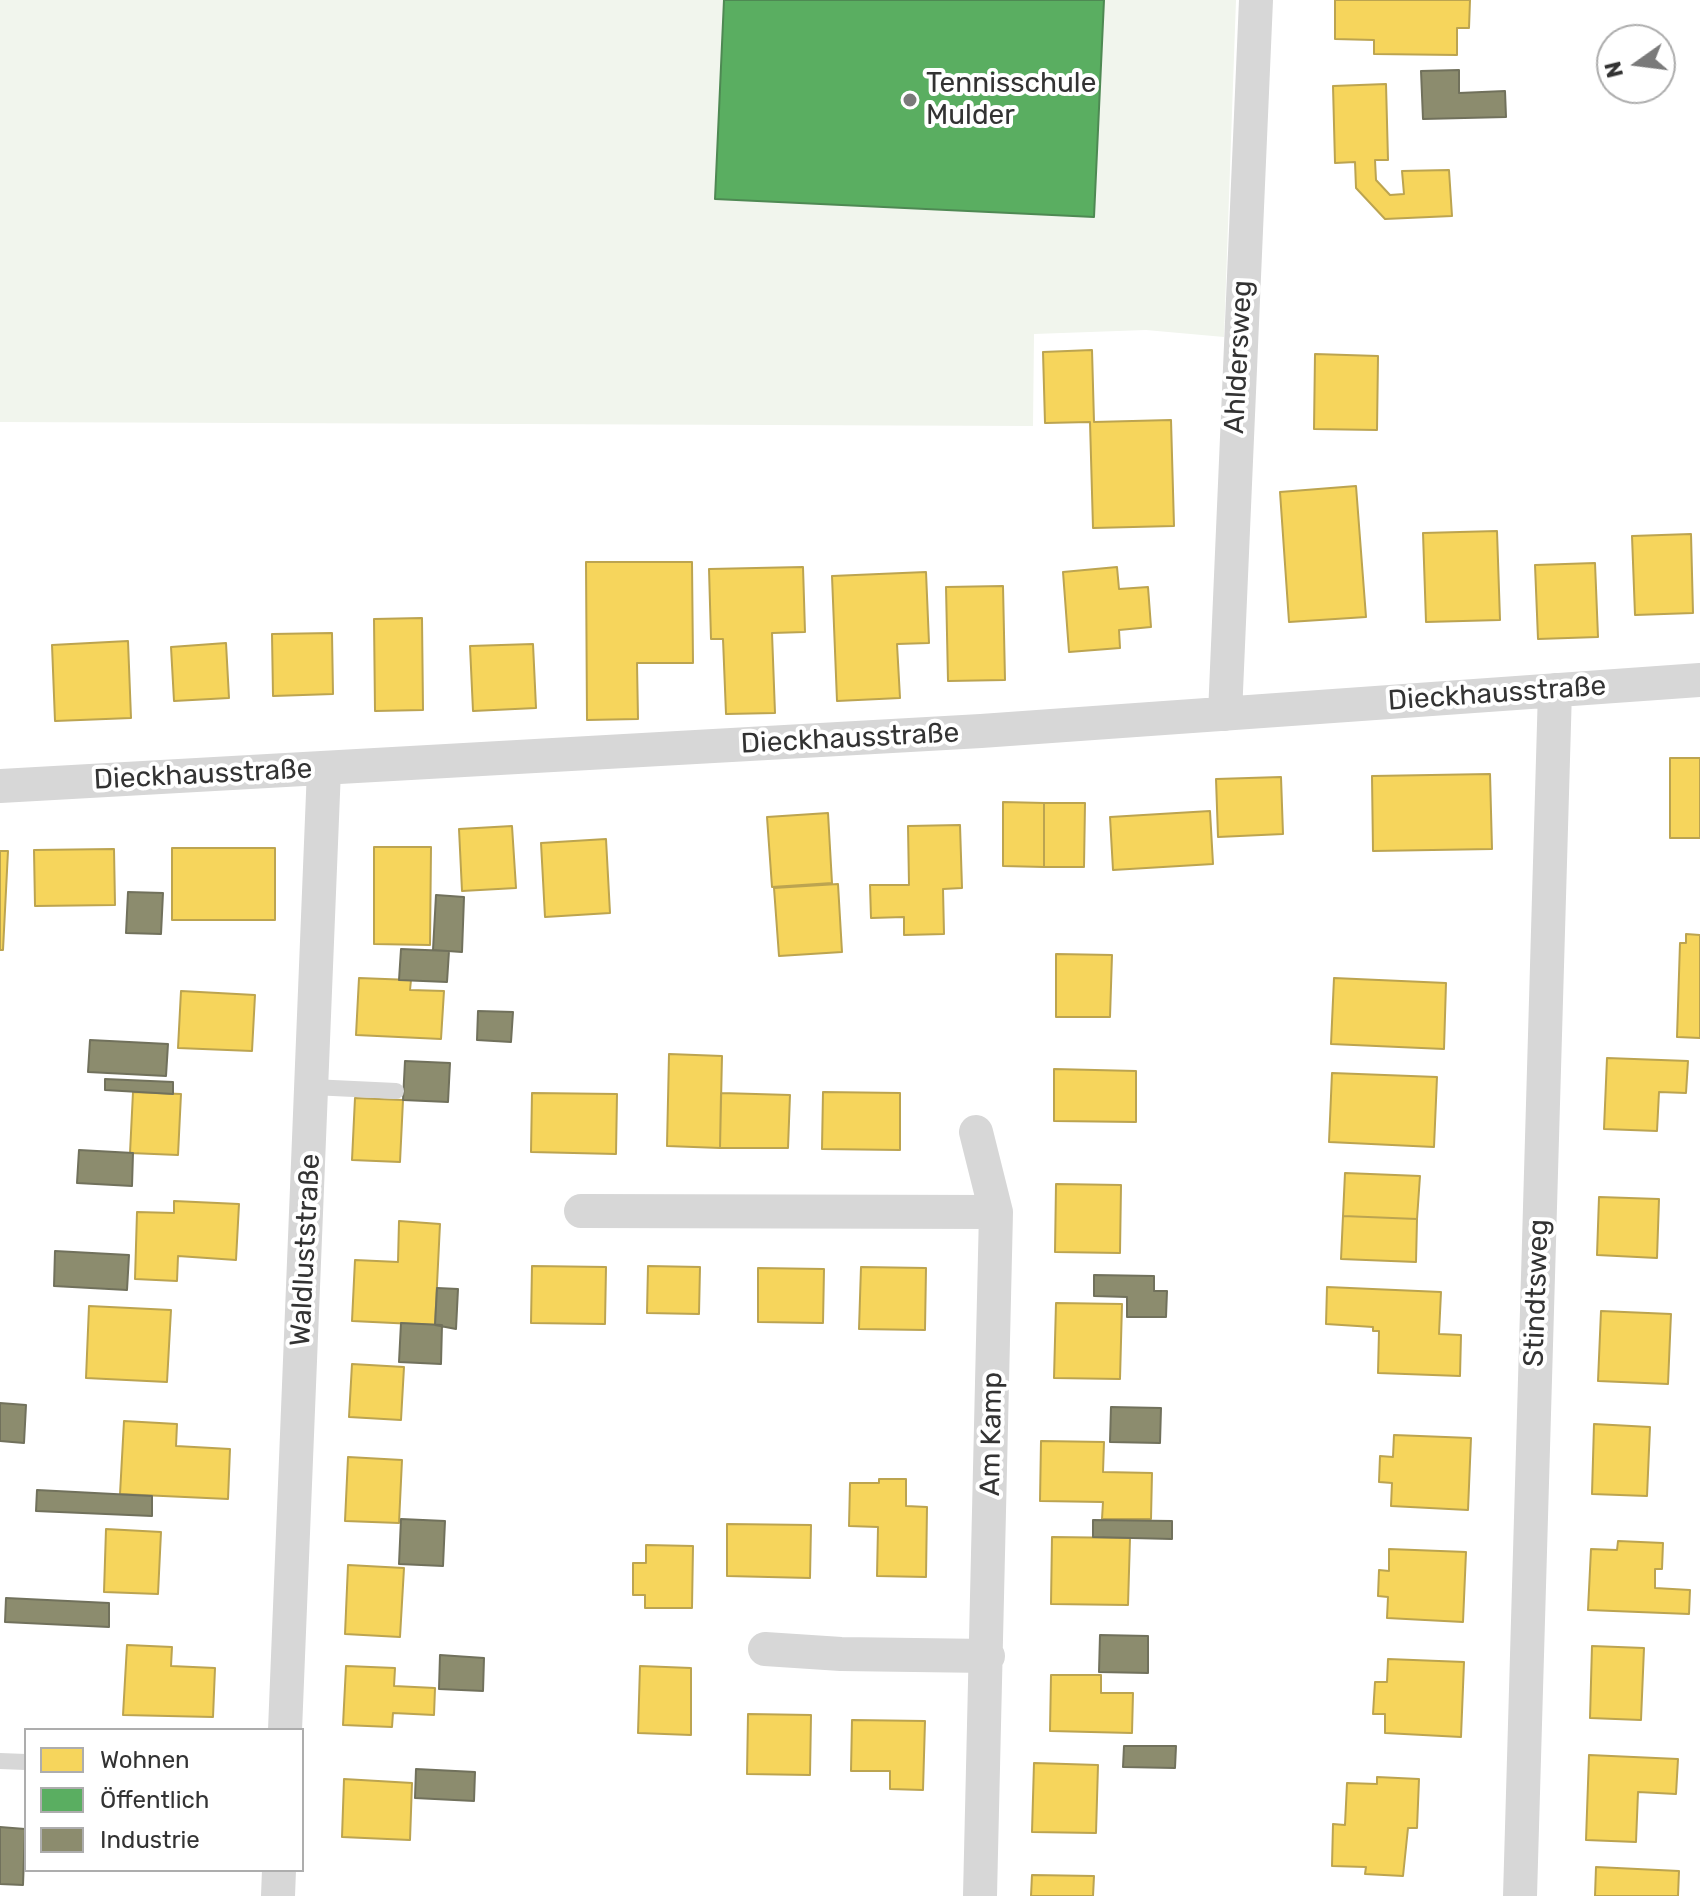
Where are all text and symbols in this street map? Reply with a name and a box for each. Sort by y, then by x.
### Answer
north arrow [1596,24,1676,104]
text: N [1599,59,1629,80]
place label: Tennisschule Mulder [926,67,1096,133]
marker: Tennisschule Mulder [901,91,919,109]
street label: Ahldersweg [1218,279,1260,435]
street label: Dieckhausstraße [1387,670,1607,718]
street label: Dieckhausstraße [740,717,960,761]
street label: Dieckhausstraße [93,753,313,797]
street label: Waldluststraße [284,1153,328,1347]
street label: Stindtsweg [1518,1218,1556,1368]
street label: Am Kamp [974,1372,1010,1496]
legend [24,1728,304,1872]
text: Wohnen [100,1746,190,1774]
text: Öffentlich [100,1786,209,1814]
text: Industrie [100,1826,200,1854]

